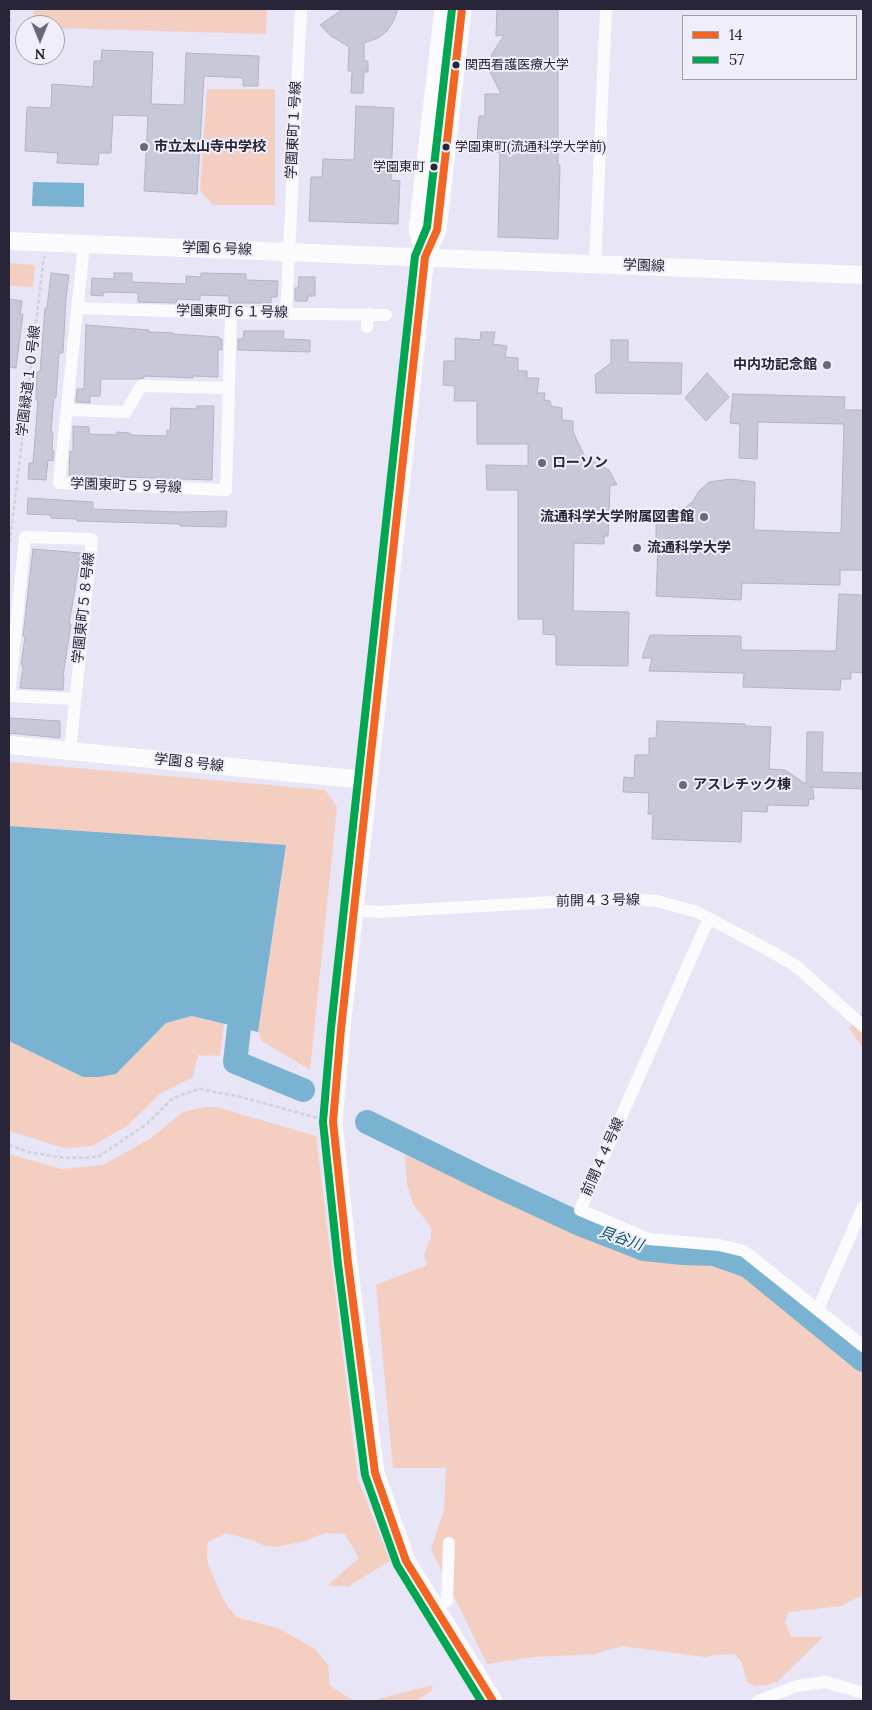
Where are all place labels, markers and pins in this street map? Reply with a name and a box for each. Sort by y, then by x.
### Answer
place label: 関西看護医療大学 [465,57,569,73]
marker: 関西看護医療大学 [451,60,461,70]
place label: 市立太山寺中学校 [154,139,266,155]
place label: 学園東町(流通科学大学前) [455,139,606,155]
marker: 市立太山寺中学校 [138,141,150,153]
marker: 学園東町(流通科学大学前) [441,142,451,152]
place label: 学園東町 [373,159,425,175]
marker: 学園東町 [429,162,439,172]
place label: 中内功記念館 [733,357,817,373]
marker: 中内功記念館 [821,359,833,371]
place label: ローソン [552,455,608,471]
marker: ローソン [536,457,548,469]
place label: 流通科学大学附属図書館 [540,509,694,525]
marker: 流通科学大学附属図書館 [698,511,710,523]
place label: 流通科学大学 [647,540,731,556]
marker: 流通科学大学 [631,542,643,554]
place label: アスレチック棟 [693,777,791,793]
marker: アスレチック棟 [677,779,689,791]

